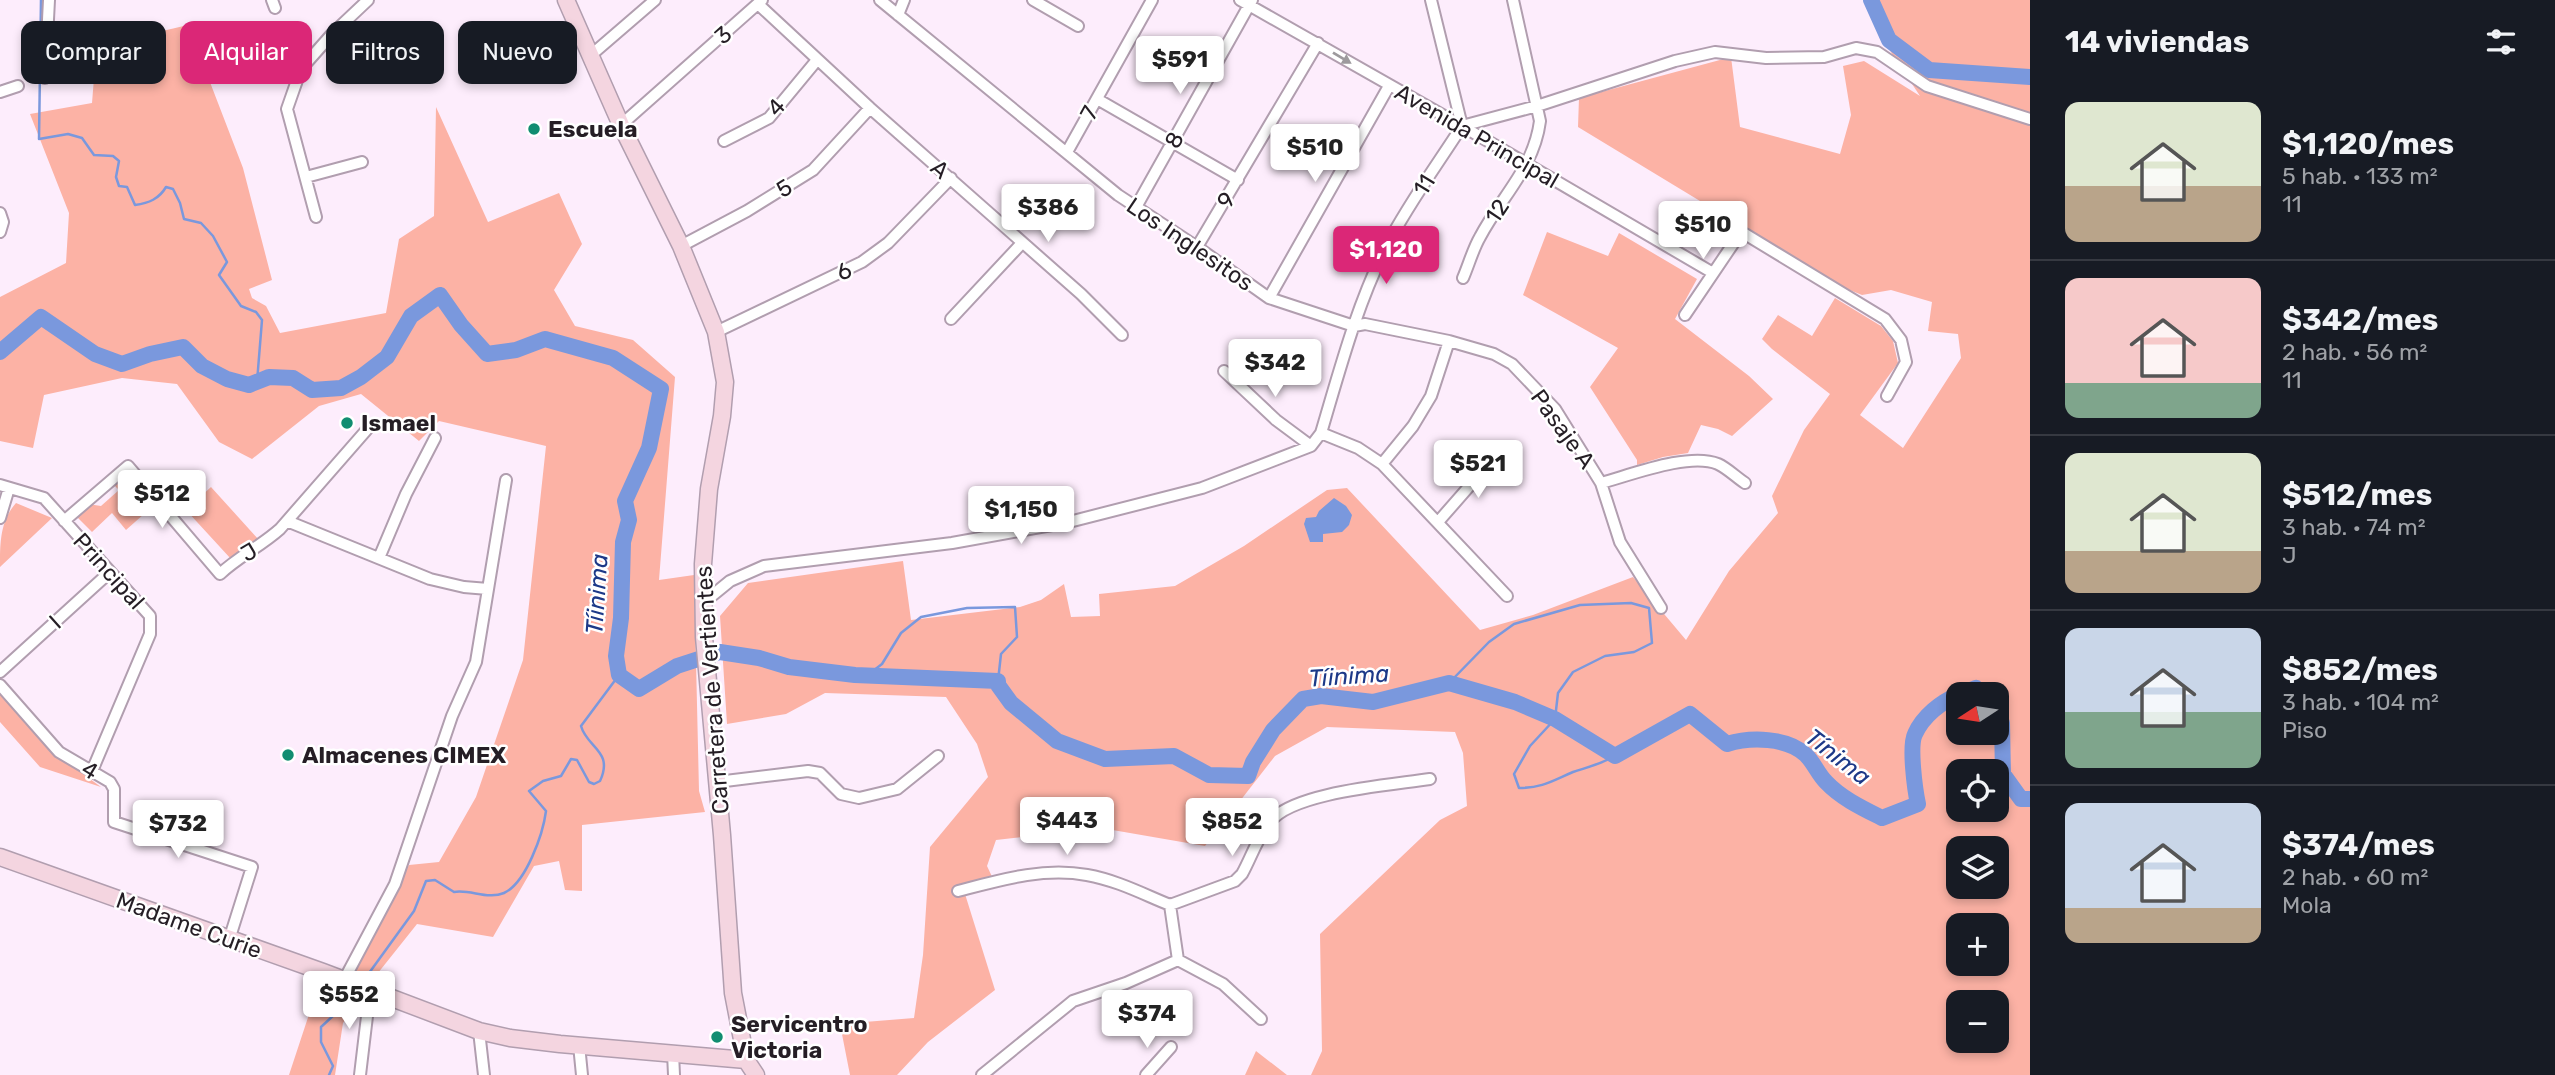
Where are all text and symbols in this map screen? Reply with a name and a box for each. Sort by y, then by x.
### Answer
street label: 3 [709,20,737,50]
chip: Comprar [21,21,166,84]
chip: Alquilar [180,21,312,84]
chip: Filtros [326,21,444,84]
chip: Nuevo [458,21,577,84]
icon: filters [2482,23,2520,61]
text: 14 viviendas [2065,24,2249,60]
pin: $591 [1139,36,1221,96]
text: $591 [1152,45,1208,73]
one-way arrow [1333,52,1352,64]
street label: Avenida Principal [1390,78,1564,194]
street label: 4 [761,92,791,122]
street label: 7 [1074,101,1104,125]
place label: Escuela [548,115,638,143]
marker: Escuela [526,121,542,137]
pin: $510 [1274,124,1356,184]
text: $1,120/mes [2282,126,2454,162]
street label: 8 [1158,127,1190,153]
icon: home [2121,130,2205,214]
text: $510 [1286,133,1344,161]
street label: A [925,153,955,185]
text: 5 hab. · 133 m² [2282,162,2438,190]
street label: 11 [1407,169,1441,201]
street label: 5 [771,173,797,203]
pin: $386 [1007,184,1089,244]
street label: 9 [1211,187,1241,213]
text: 11 [2282,190,2302,218]
street label: Los Inglesitos [1121,191,1259,297]
text: $386 [1017,193,1079,221]
street label: 12 [1479,193,1515,229]
pin: $510 [1662,202,1744,261]
text: $510 [1674,210,1732,238]
pin: $1,120 [1329,226,1443,286]
text: $1,120 [1349,235,1423,263]
street label: 6 [832,255,856,287]
text: $342/mes [2282,302,2438,338]
icon: home [2121,306,2205,390]
text: 2 hab. · 56 m² [2282,338,2427,366]
pin: $342 [1234,340,1316,399]
text: $342 [1244,348,1306,376]
text: 11 [2282,366,2302,394]
street label: Pasaje A [1525,384,1601,474]
place label: Ismael [361,409,436,437]
marker: Ismael [339,415,355,431]
pin: $521 [1437,440,1519,500]
text: $521 [1450,449,1506,477]
pin: $512 [121,470,203,530]
text: $512/mes [2282,477,2432,513]
text: $512 [134,479,190,507]
icon: home [2121,481,2205,565]
pin: $1,150 [964,486,1078,546]
text: $1,150 [984,495,1058,523]
text: 3 hab. · 74 m² [2282,513,2426,541]
street label: Principal [67,527,151,615]
street label: J [236,536,262,568]
text: J [2282,541,2297,569]
water label: Tíinima [580,553,614,635]
street label: Carretera de Vertientes [689,565,735,815]
street label: I [43,609,67,635]
text: $852/mes [2282,652,2438,688]
icon: home [2121,656,2205,740]
water label: Tíinima [1308,659,1390,693]
north arrow [1946,682,2009,746]
map controls [1946,682,2009,1053]
text: 3 hab. · 104 m² [2282,688,2439,716]
text: Piso [2282,716,2327,744]
water label: Tínima [1800,723,1876,791]
place label: Almacenes CIMEX [302,741,506,769]
marker: Almacenes CIMEX [280,747,296,763]
street label: 4 [77,754,103,786]
button: locate [1946,759,2009,822]
pin: $443 [1026,798,1108,857]
pin: $852 [1191,798,1273,858]
pin: $732 [137,800,219,860]
text: $443 [1036,806,1098,834]
text: $852 [1202,807,1262,835]
text: $732 [149,809,207,837]
text: $374/mes [2282,827,2435,863]
icon: home [2121,831,2205,915]
button: layers [1946,836,2009,899]
text: 2 hab. · 60 m² [2282,863,2428,891]
street label: Madame Curie [112,886,266,964]
text: Mola [2282,891,2332,919]
button: + [1946,913,2009,976]
pin: $552 [308,972,390,1031]
text: $552 [319,980,379,1008]
pin: $374 [1106,990,1188,1050]
button: − [1946,990,2009,1053]
text: $374 [1118,999,1176,1027]
place label: Servicentro Victoria [731,1010,868,1064]
marker: Servicentro Victoria [709,1029,725,1045]

